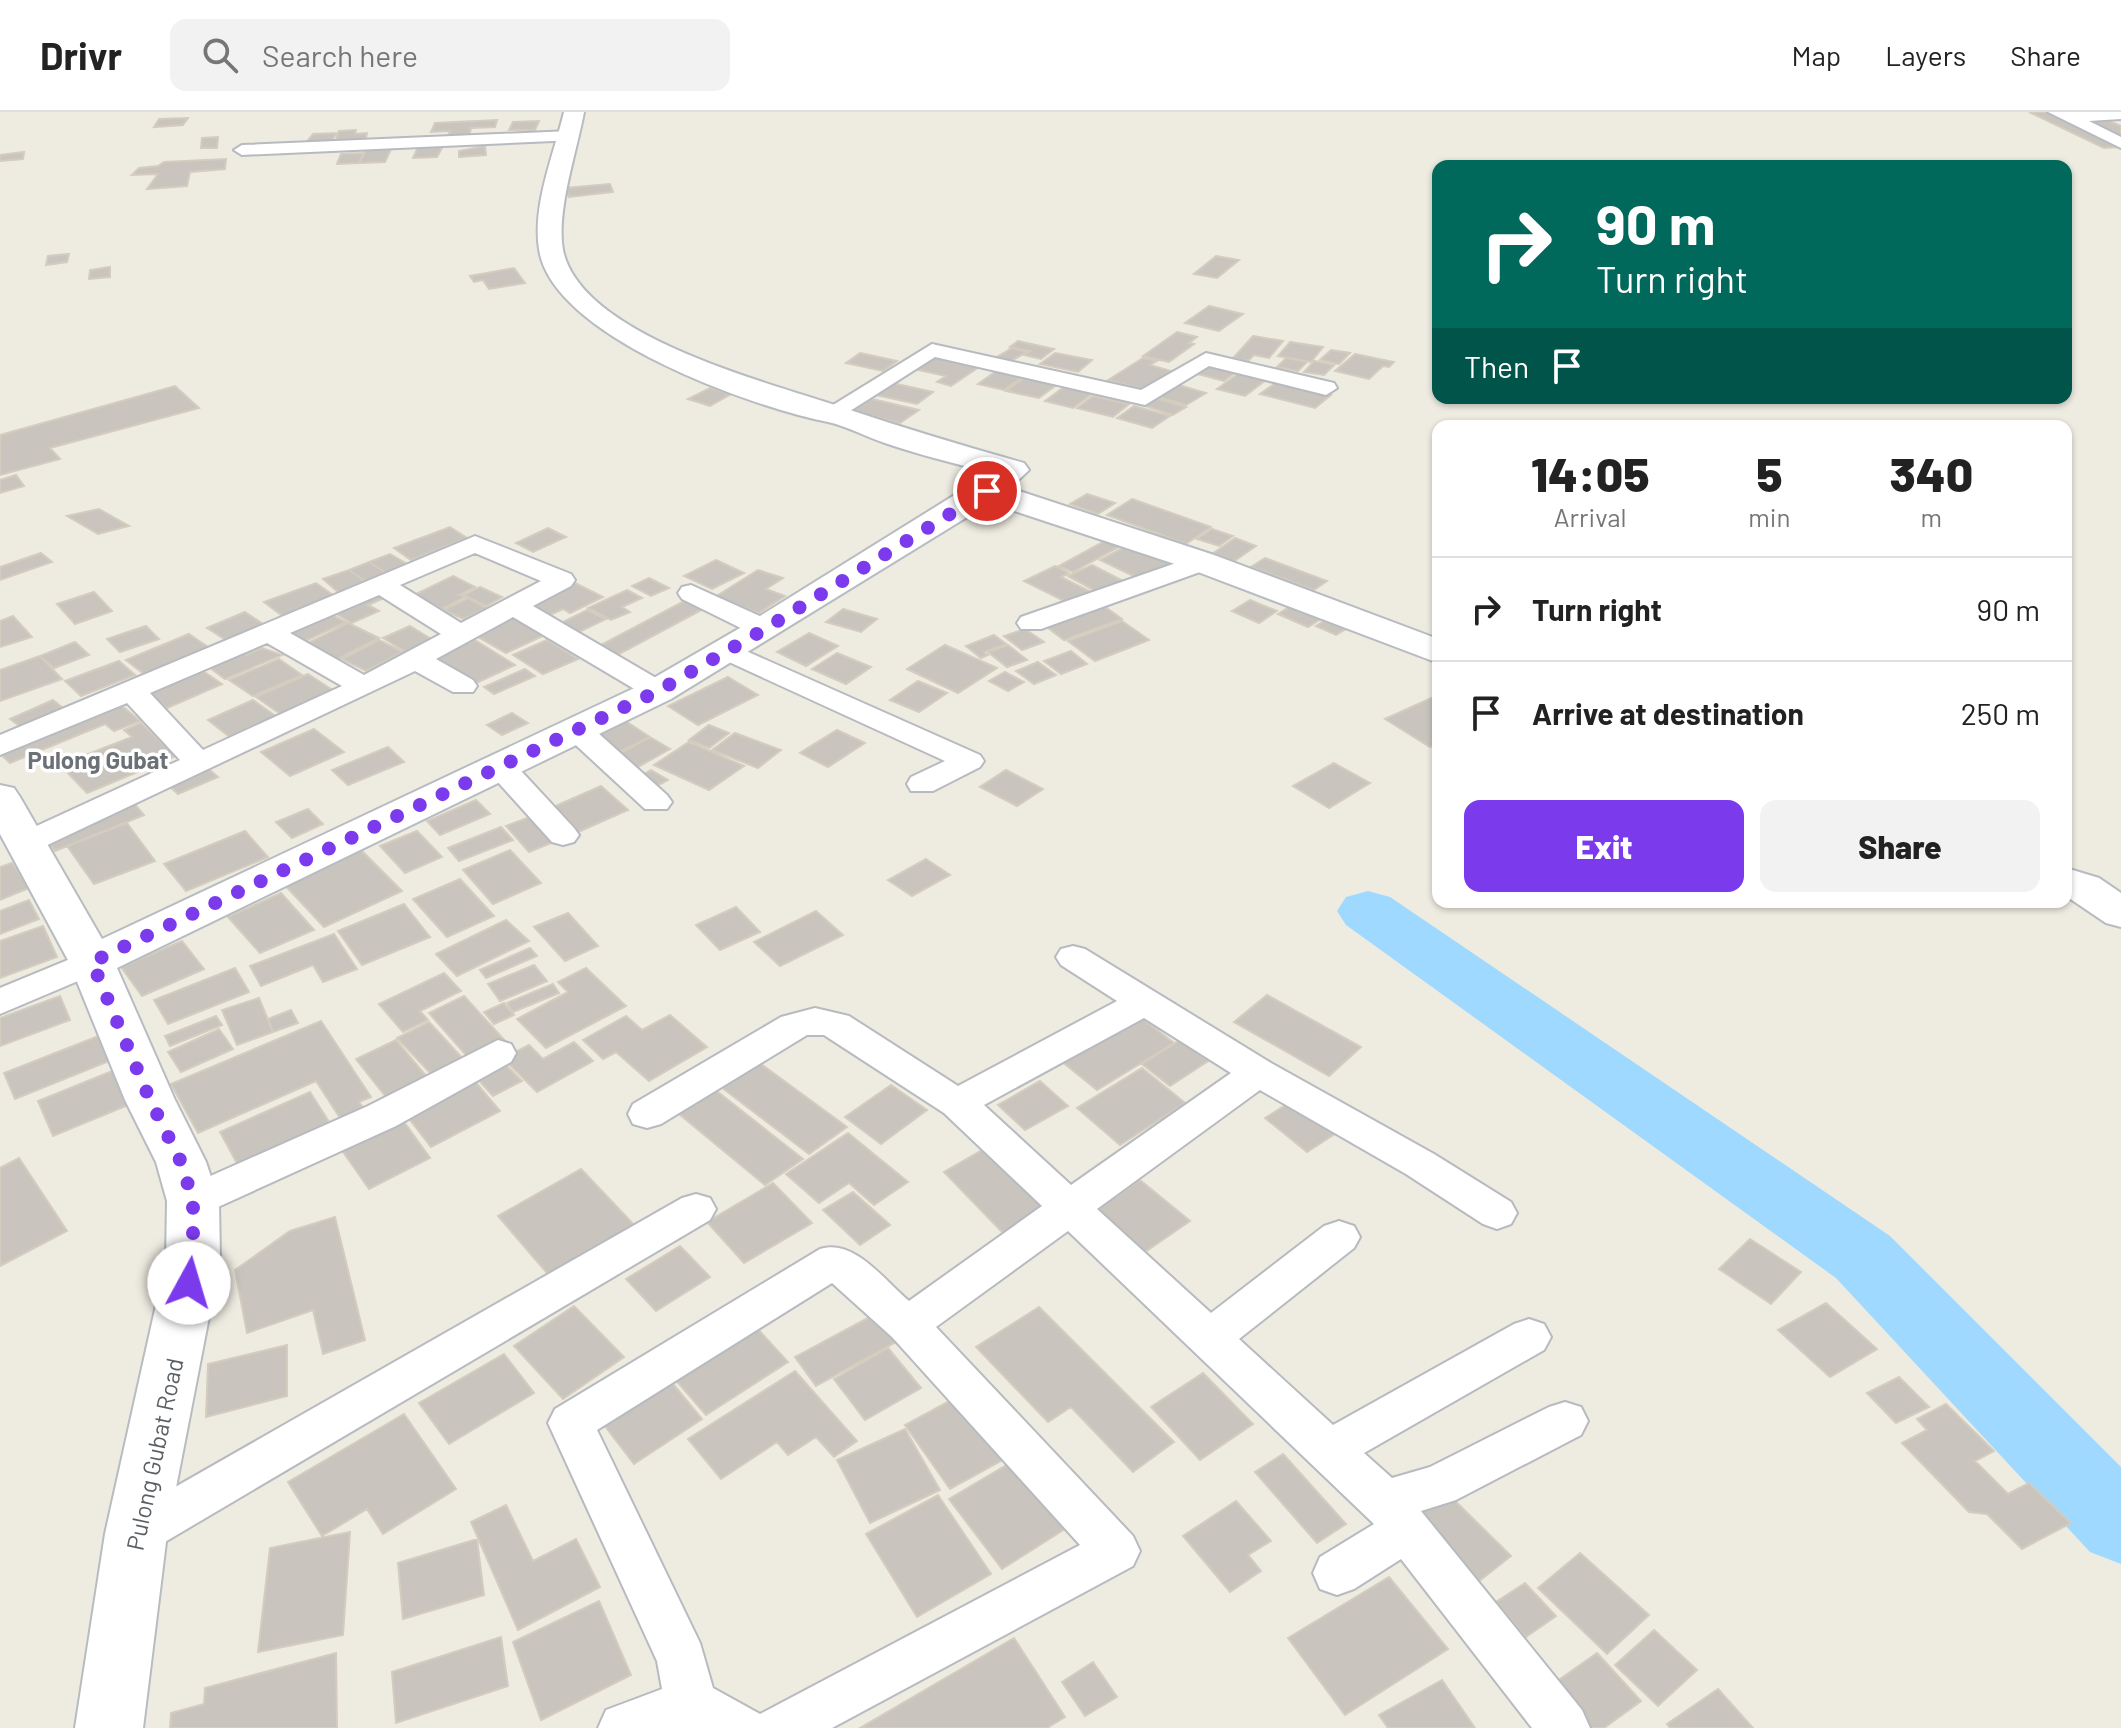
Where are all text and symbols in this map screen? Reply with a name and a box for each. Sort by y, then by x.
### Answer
search box [170,19,730,91]
text: Drivr [40,32,122,78]
icon: search [198,33,242,77]
text: Search here [262,37,418,73]
text: Map [1791,38,1841,72]
text: Layers [1885,38,1966,72]
text: Share [2010,38,2081,72]
text: 90 m [1596,189,1716,256]
icon: right [1464,192,1568,296]
text: Turn right [1596,257,1748,300]
icon: arrive [1545,344,1589,388]
text: Then [1464,348,1529,384]
text: 14:05 [1531,444,1649,502]
text: 5 [1756,444,1783,502]
text: 340 [1889,444,1973,502]
pin [953,457,1021,525]
icon: arrive [965,469,1009,513]
text: Arrival [1554,501,1627,532]
text: min [1748,501,1791,532]
text: m [1920,501,1942,532]
icon: right [1464,587,1508,631]
text: Turn right [1532,591,1662,627]
text: 90 m [1977,591,2040,627]
icon: arrive [1464,691,1508,735]
text: Arrive at destination [1532,695,1804,731]
text: 250 m [1961,695,2040,731]
district label: Pulong Gubat [28,745,168,774]
button: Exit [1464,800,1744,892]
button: Share [1760,800,2040,892]
position arrow [147,1241,231,1325]
street label: Pulong Gubat Road [119,1355,189,1553]

